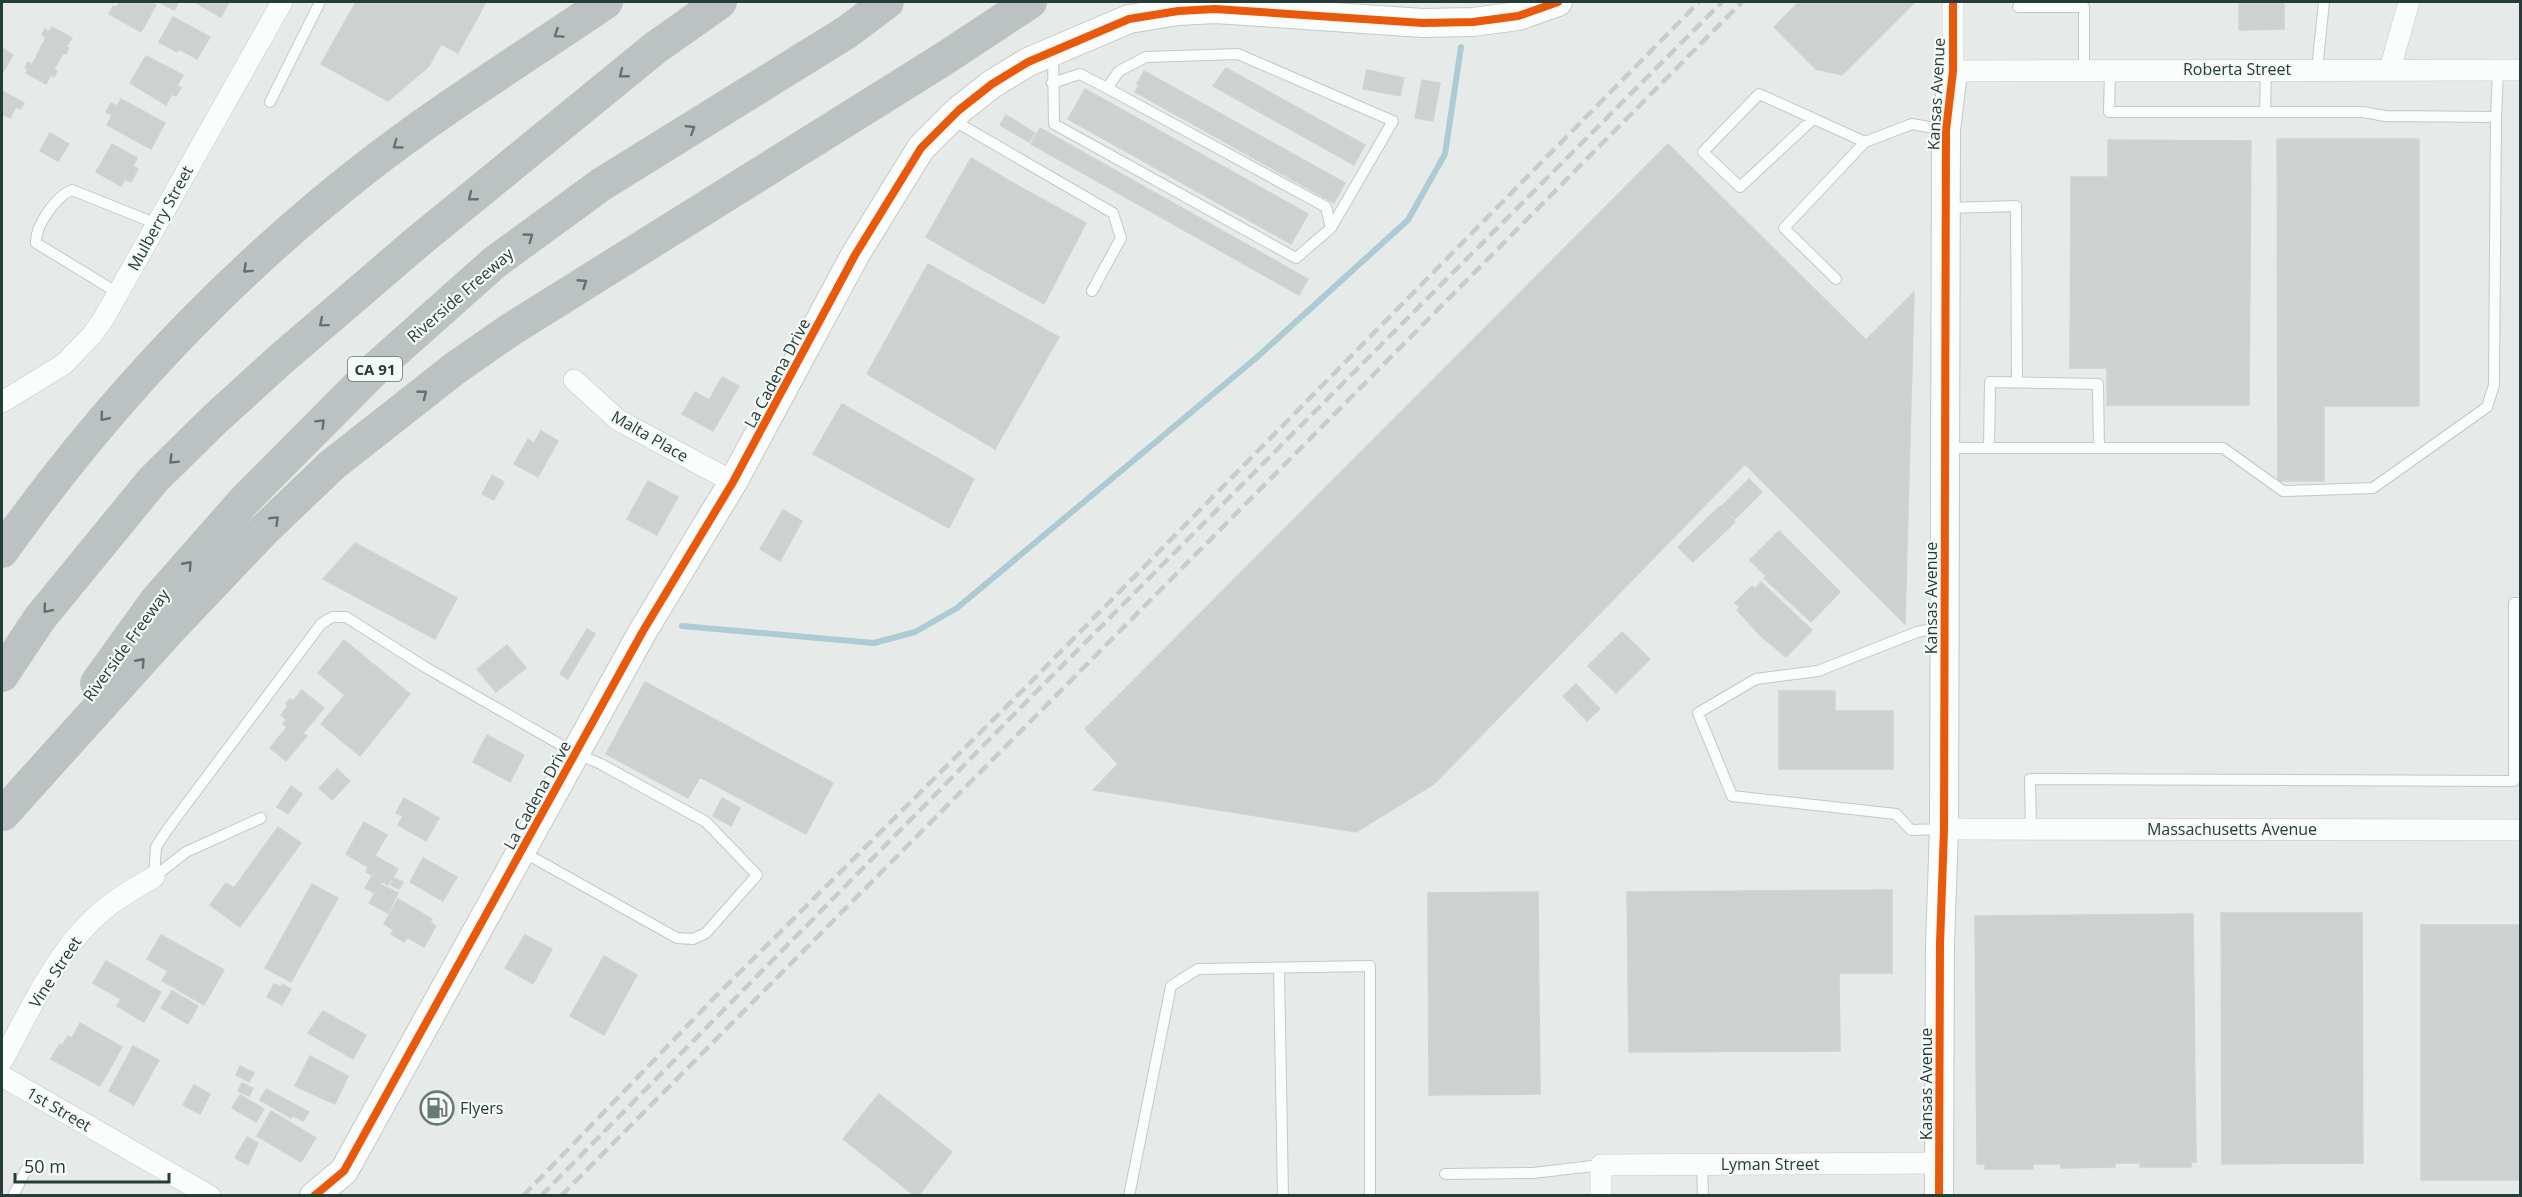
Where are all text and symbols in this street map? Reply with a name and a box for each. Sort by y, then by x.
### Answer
one-way arrow [553,27,564,38]
street label: Kansas Avenue [1922,37,1950,151]
street label: Roberta Street [2183,58,2291,80]
one-way arrow [619,66,630,77]
one-way arrow [685,124,695,136]
one-way arrow [393,138,404,149]
street label: Mulberry Street [122,161,198,274]
one-way arrow [468,190,479,201]
one-way arrow [523,234,534,245]
street label: Riverside Freeway [402,242,519,347]
one-way arrow [243,262,254,273]
one-way arrow [577,278,587,290]
street label: La Cadena Drive [739,314,815,432]
one-way arrow [319,316,330,327]
road number: CA 91 [348,357,402,381]
one-way arrow [416,390,427,401]
street label: Malta Place [608,405,692,467]
one-way arrow [101,410,112,421]
one-way arrow [315,419,325,430]
one-way arrow [169,454,180,464]
one-way arrow [268,516,278,527]
street label: Kansas Avenue [1920,542,1942,654]
one-way arrow [181,561,192,572]
street label: Riverside Freeway [78,583,175,706]
one-way arrow [43,602,54,613]
one-way arrow [133,658,144,669]
street label: La Cadena Drive [498,737,576,853]
street label: Massachusetts Avenue [2147,818,2317,840]
street label: Vine Street [24,932,87,1012]
street label: Kansas Avenue [1915,1028,1937,1140]
street label: 1st Street [23,1082,96,1137]
fuel station icon: Flyers [419,1090,455,1126]
place label: Flyers [460,1097,503,1119]
scale bar [15,1146,170,1184]
street label: Lyman Street [1721,1153,1820,1175]
text: 50 m [24,1154,66,1178]

